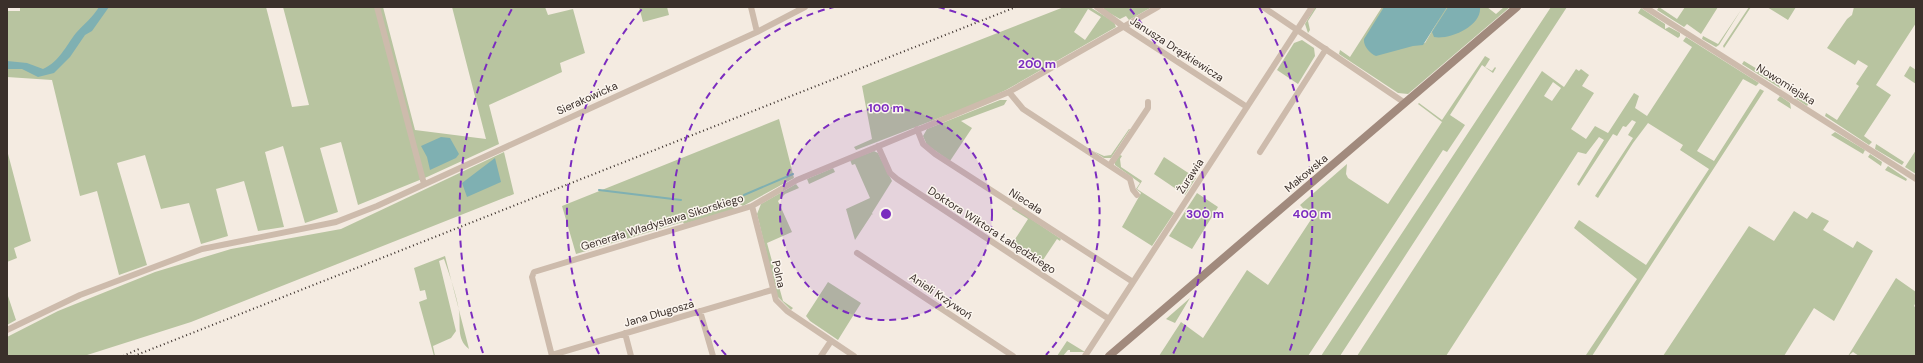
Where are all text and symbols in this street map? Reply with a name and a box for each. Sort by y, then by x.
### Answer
street label: Janusza Drążkiewicza [1128,13,1226,85]
text: 200 m [1018,56,1056,72]
street label: Nowomiejska [1754,60,1818,108]
street label: Sierakowicka [554,78,620,118]
text: 100 m [868,100,904,116]
street label: Makowska [1282,151,1330,195]
street label: Żurawia [1173,156,1207,196]
street label: Doktora Wiktora Łabędzkiego [925,183,1059,277]
street label: Niecała [1006,185,1046,217]
street label: Generała Władysława Sikorskiego [579,191,745,253]
text: 300 m [1186,206,1224,222]
text: 400 m [1293,206,1331,222]
centre of rings [879,207,893,221]
street label: Polna [769,259,789,289]
street label: Anieli Krzywoń [907,270,975,322]
street label: Jana Długosza [622,296,696,330]

